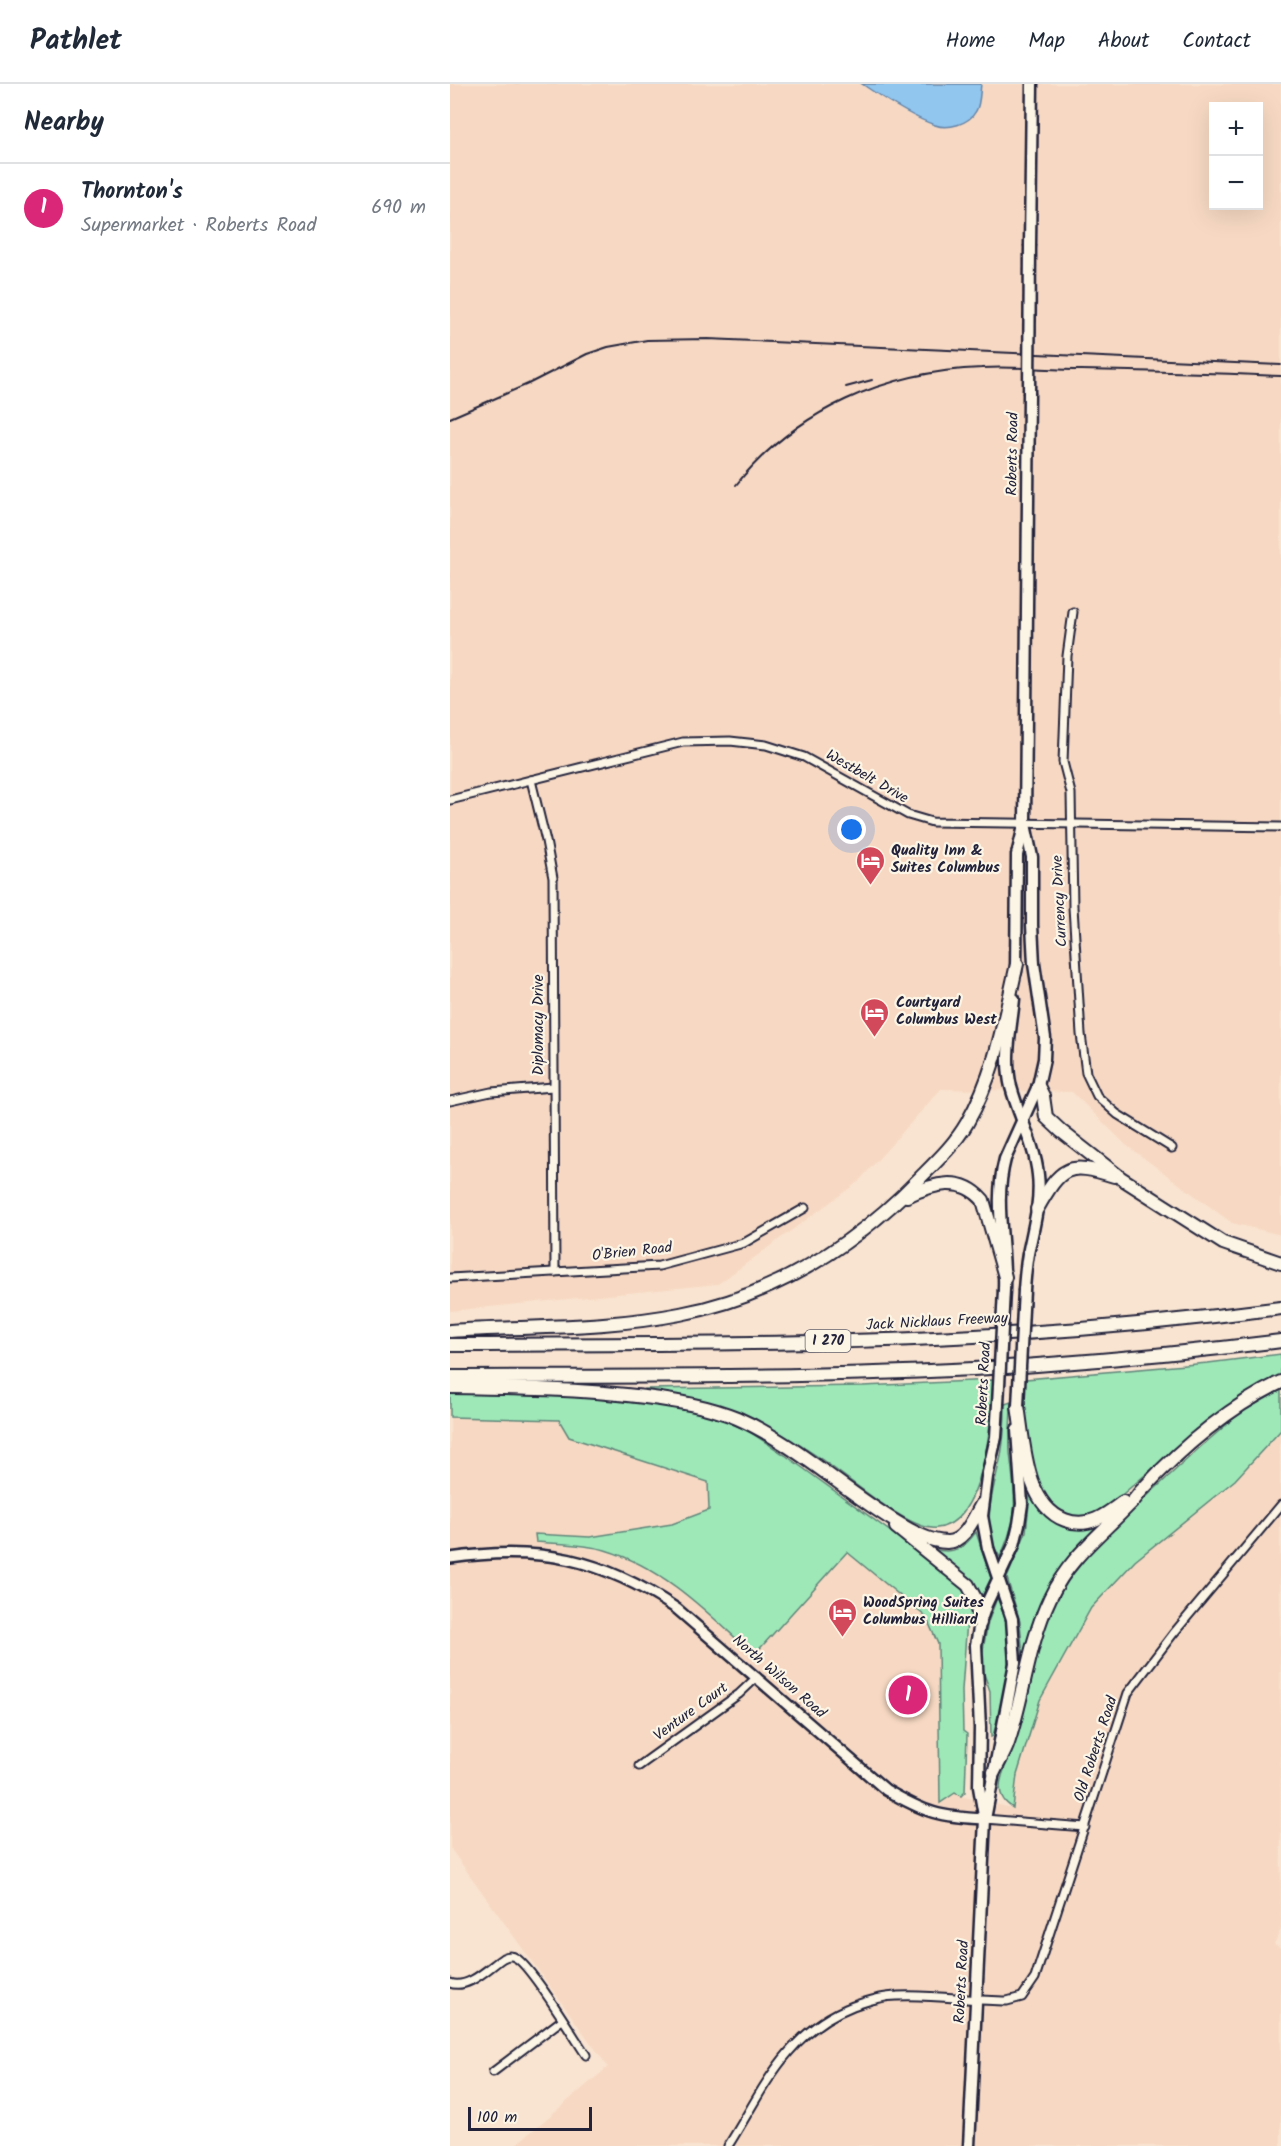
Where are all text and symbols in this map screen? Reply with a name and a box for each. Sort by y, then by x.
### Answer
text: Pathlet [30,19,122,64]
text: Home [946,25,995,58]
text: Map [1028,25,1065,58]
text: About [1098,25,1149,58]
text: Contact [1182,25,1251,58]
text: Nearby [24,102,104,144]
map controls [1209,102,1263,210]
button: + [1209,102,1263,156]
button: − [1209,156,1263,210]
text: Thornton's [81,175,183,210]
text: 1 [40,192,47,224]
text: 690 m [371,192,426,224]
text: Supermarket · Roberts Road [81,210,316,242]
street label: Roberts Road [1000,412,1026,496]
street label: Westbelt Drive [821,744,913,811]
your location [837,815,866,844]
place label: Quality Inn & Suites Columbus [891,839,1000,880]
hotel icon: Quality Inn & Suites Columbus [854,844,886,886]
street label: Currency Drive [1046,854,1074,948]
street label: Diplomacy Drive [527,974,551,1075]
place label: Courtyard Columbus West [896,991,997,1032]
hotel icon: Courtyard Columbus West [859,996,891,1038]
street label: O'Brien Road [591,1236,674,1268]
street label: Jack Nicklaus Freeway [865,1306,1009,1338]
road number: I 270 [806,1330,850,1352]
street label: Roberts Road [970,1341,998,1426]
place label: WoodSpring Suites Columbus Hilliard [863,1591,984,1632]
hotel icon: WoodSpring Suites Columbus Hilliard [826,1596,858,1638]
street label: North Wilson Road [727,1629,832,1725]
pin: 1 [888,1672,928,1718]
street label: Venture Court [649,1677,733,1747]
street label: Old Roberts Road [1068,1693,1125,1805]
street label: Roberts Road [948,1939,976,2024]
scale bar [468,2104,592,2132]
text: 100 m [477,2105,517,2130]

